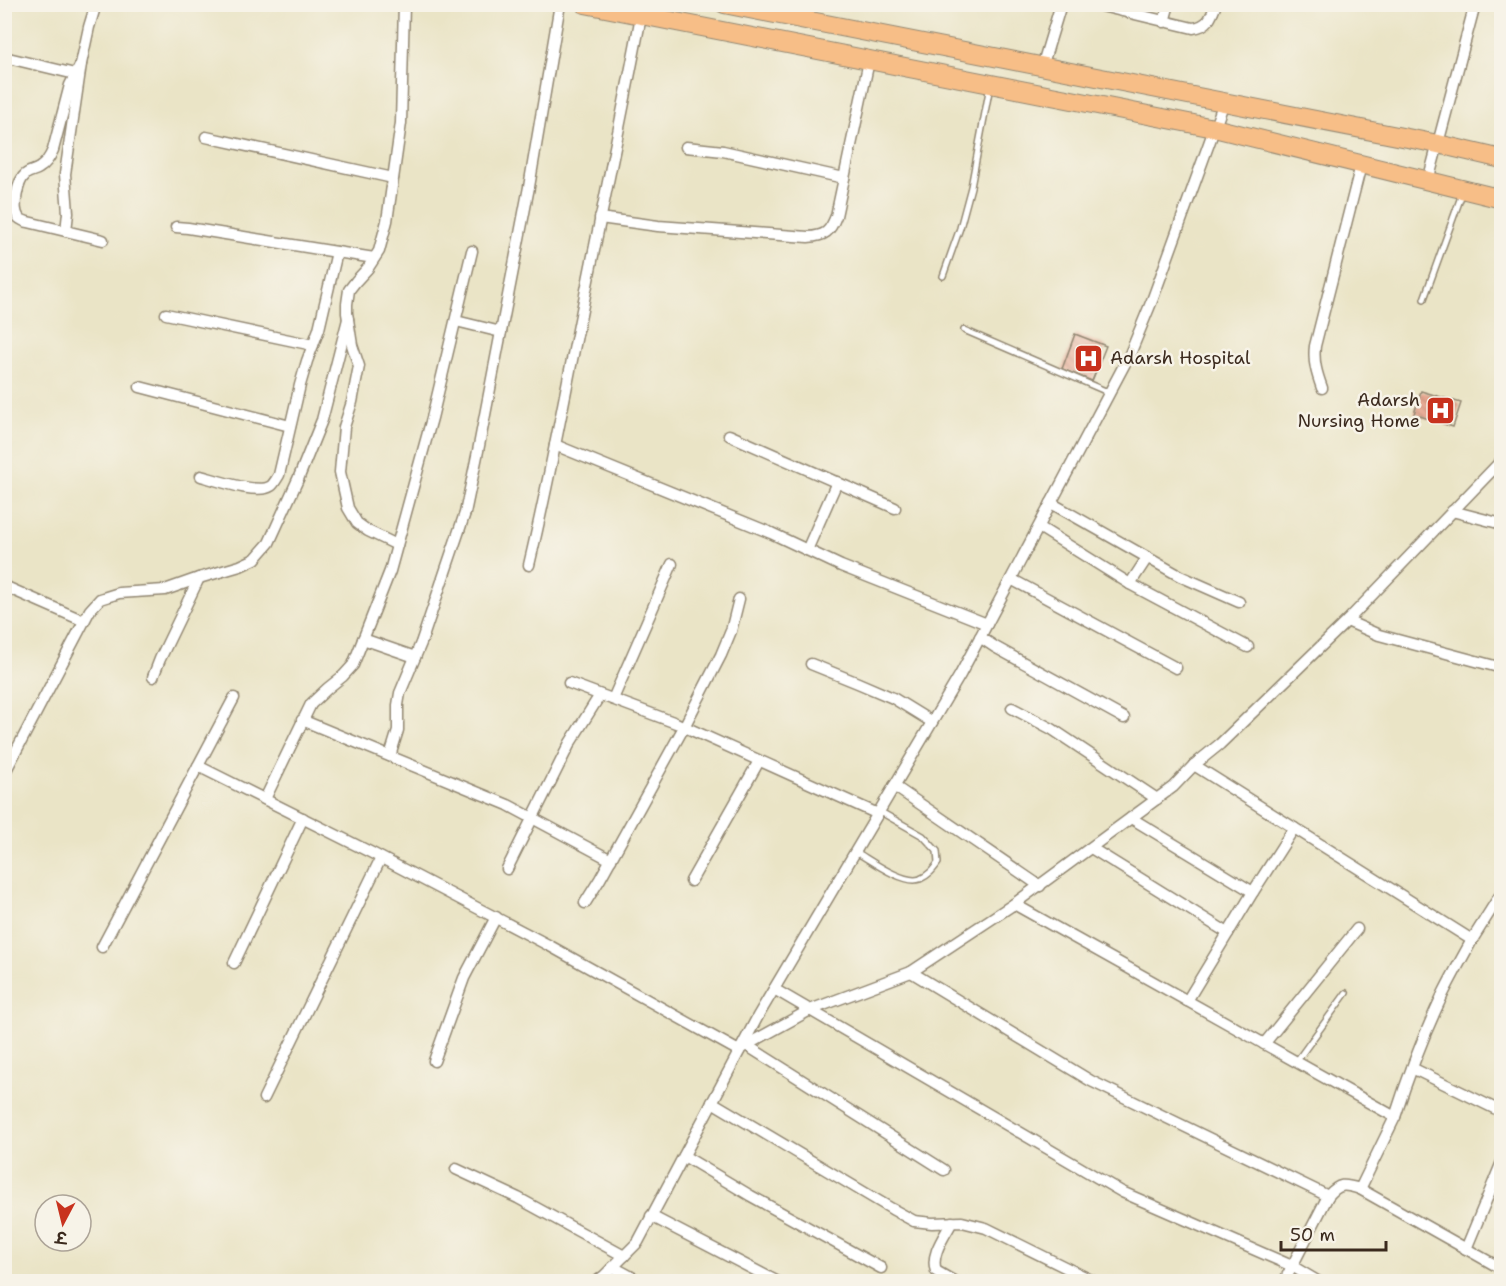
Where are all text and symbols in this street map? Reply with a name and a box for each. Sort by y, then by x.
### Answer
hospital icon: Adarsh Hospital [1073,342,1105,374]
place label: Adarsh Hospital [1110,346,1251,370]
place label: Adarsh Nursing Home [1298,388,1420,433]
hospital icon: Adarsh Nursing Home [1425,394,1457,426]
north arrow [33,1193,93,1253]
scale bar [1281,1214,1386,1252]
text: 50 m [1290,1223,1335,1247]
text: उ [53,1226,70,1249]

